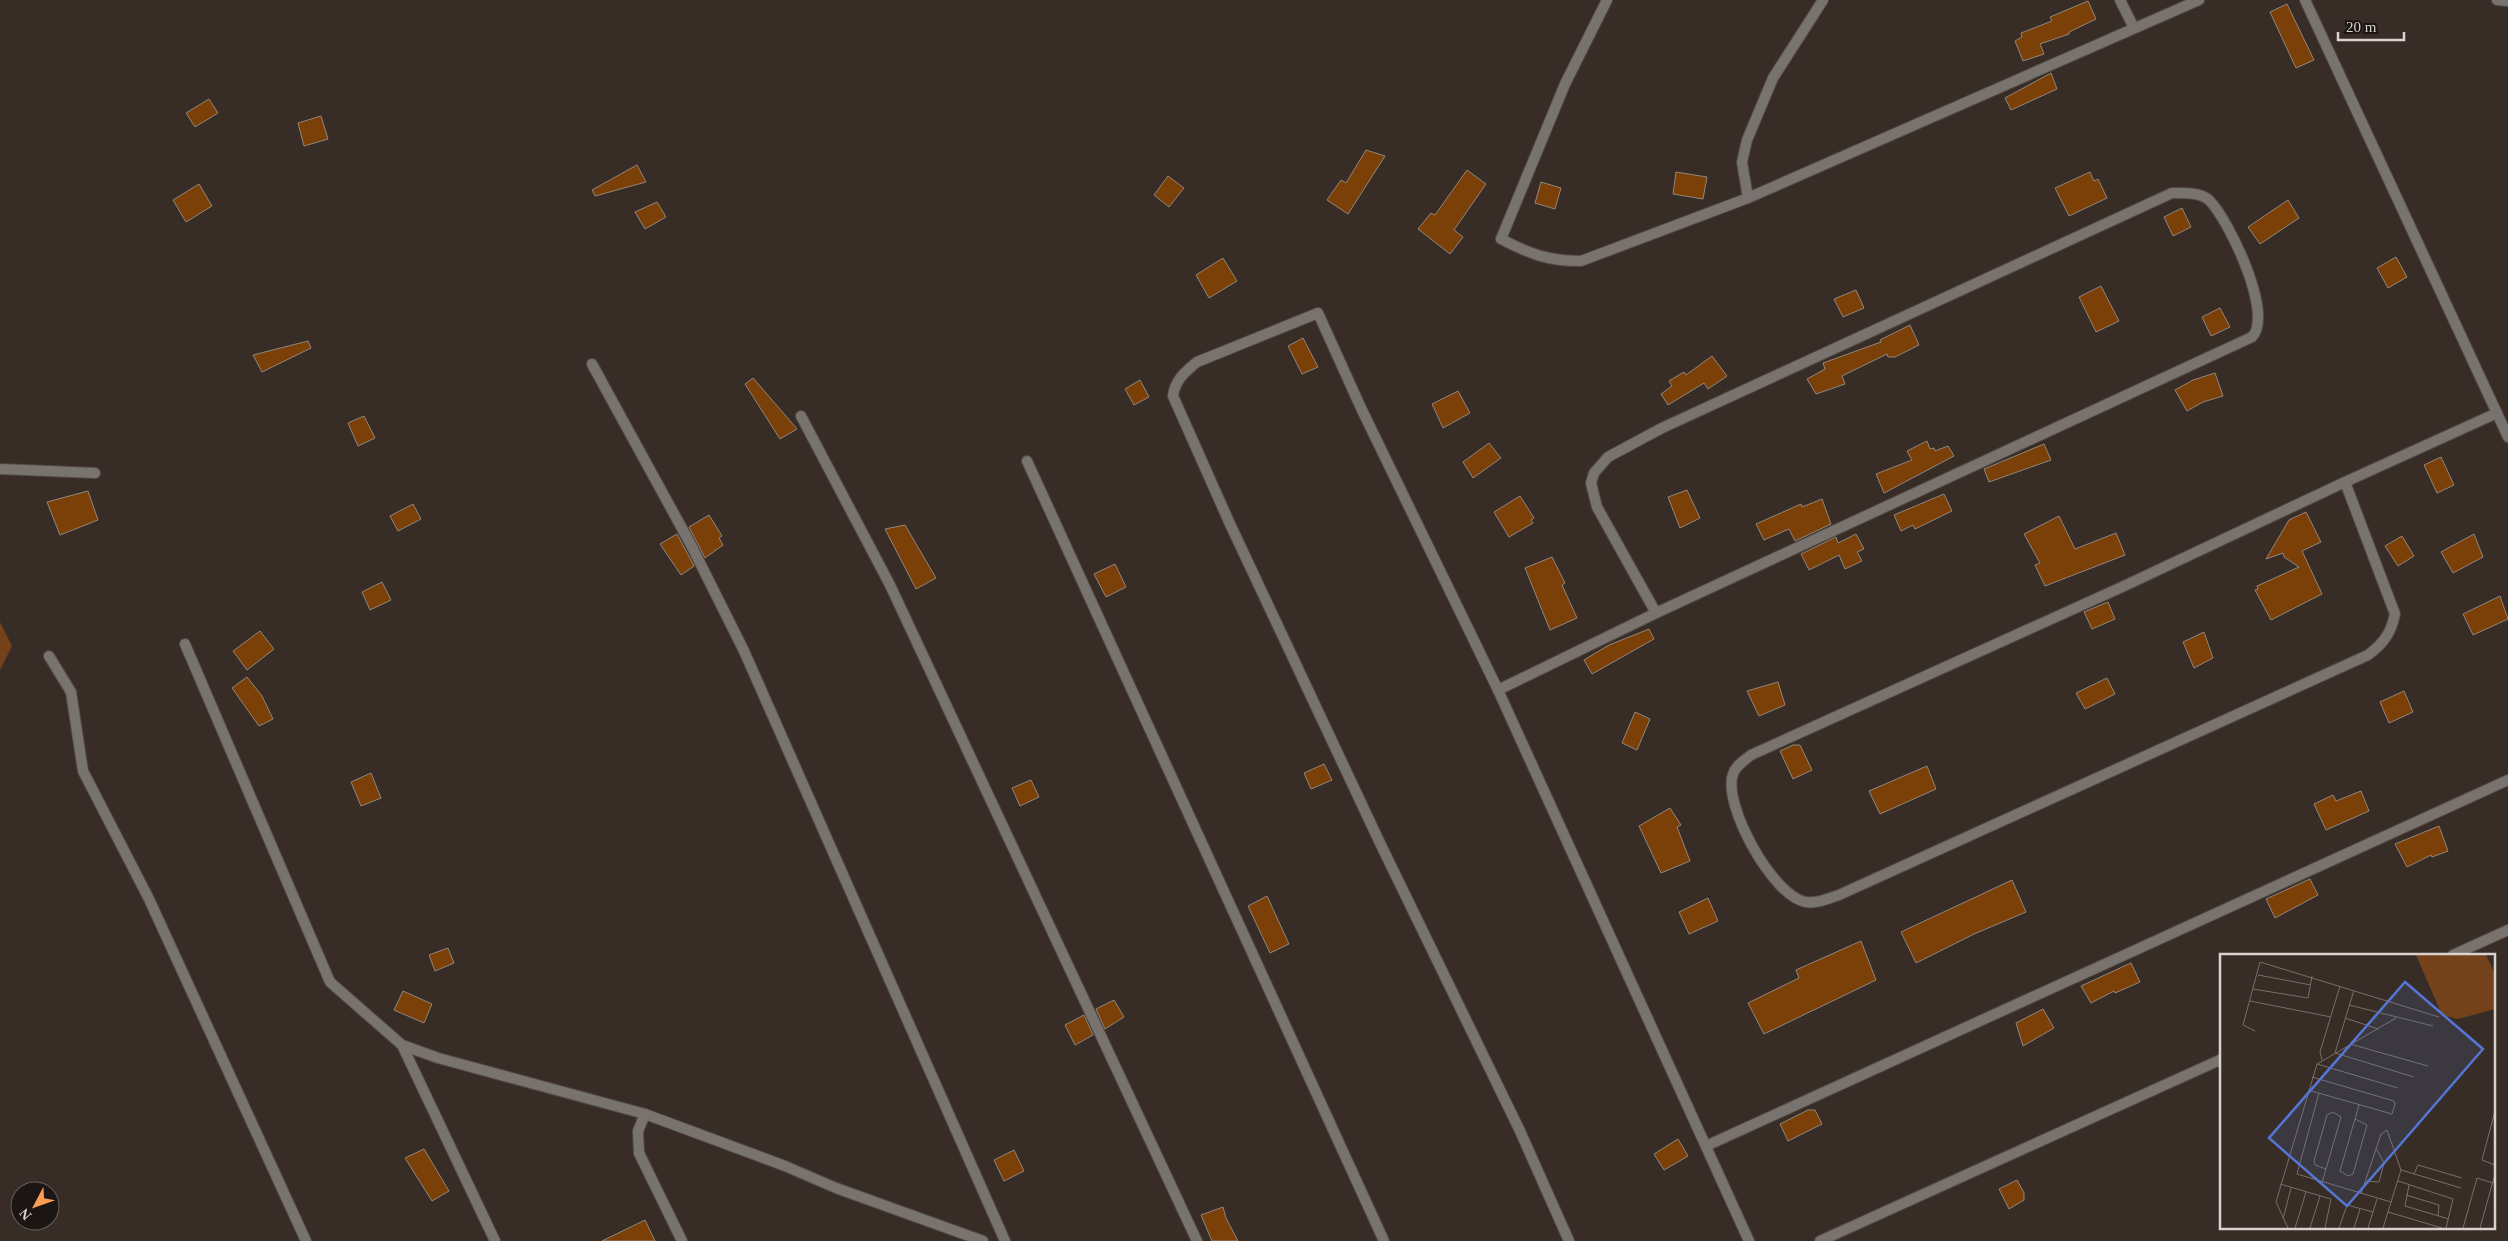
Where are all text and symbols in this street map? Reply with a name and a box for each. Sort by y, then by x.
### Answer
scale bar [2338,10,2404,42]
text: 20 m [2346,19,2377,35]
inset map [2220,954,2496,1228]
north arrow [10,1181,60,1231]
text: N [17,1205,35,1223]

